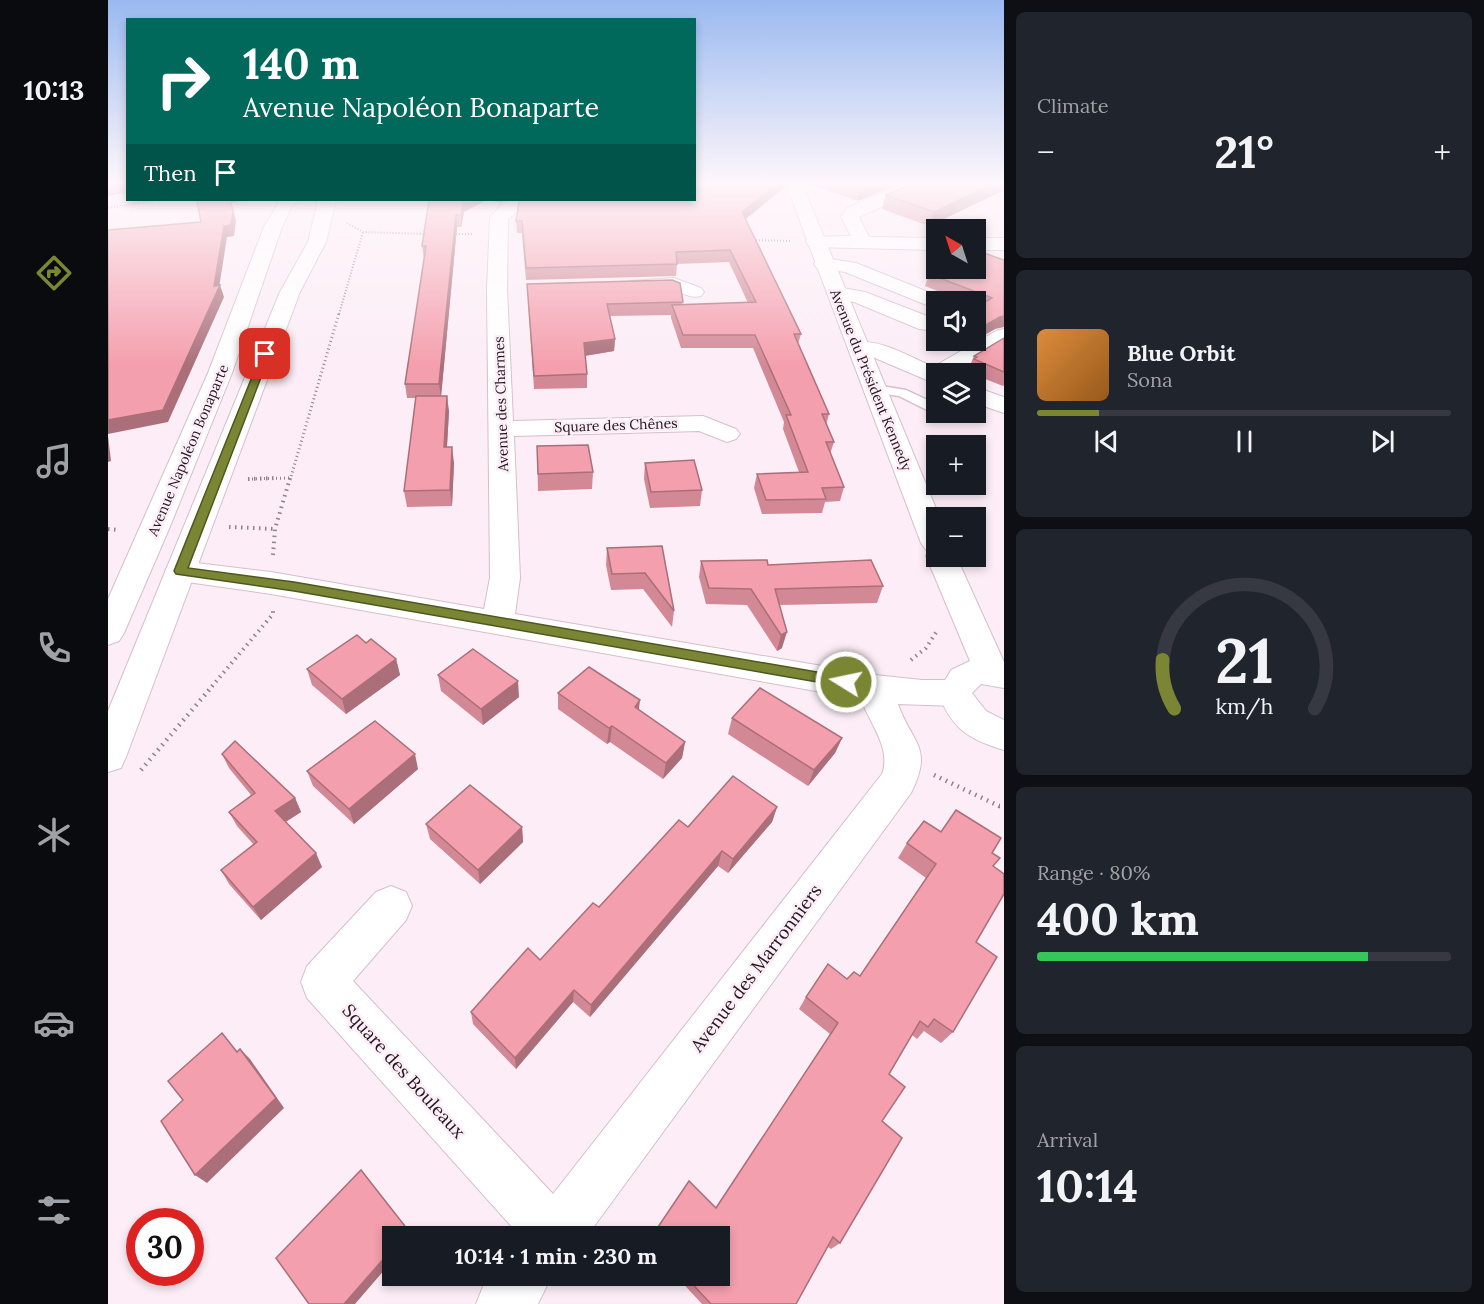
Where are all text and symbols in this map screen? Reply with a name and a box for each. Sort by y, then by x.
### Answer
text: 140 m [243,37,359,91]
icon: right [144,42,222,120]
text: 10:13 [24,73,84,107]
text: Avenue Napoléon Bonaparte [243,90,599,124]
text: Climate [1037,93,1109,118]
text: 21° [1214,123,1274,180]
text: − [1037,131,1055,173]
text: + [1433,131,1451,173]
icon: arrive [209,156,242,189]
text: Then [144,159,197,187]
north arrow [926,219,986,279]
map controls [926,219,986,567]
icon: directions [33,252,75,294]
street label: Avenue du Président Kennedy [826,285,916,474]
button: sound [926,291,986,351]
pin [239,328,290,379]
street label: Avenue des Charmes [490,336,512,473]
icon: arrive [248,337,281,370]
text: Blue Orbit [1127,339,1235,367]
street label: Avenue Napoléon Bonaparte [143,361,233,539]
button: layers [926,363,986,423]
text: Sona [1127,367,1173,392]
street label: Square des Chênes [554,414,678,436]
icon: previous [1090,425,1123,458]
icon: pause [1228,425,1261,458]
icon: next [1366,425,1399,458]
button: + [926,435,986,495]
icon: music [33,440,75,482]
button: − [926,507,986,567]
text: 21 [1215,620,1273,700]
icon: phone [33,627,75,669]
position arrow [814,650,878,714]
text: km/h [1215,692,1273,720]
icon: climate [33,814,75,856]
text: Range · 80% [1037,860,1150,885]
street label: Avenue des Marronniers [685,880,827,1057]
text: 400 km [1037,890,1199,947]
street label: Square des Bouleaux [338,999,471,1143]
icon: car [33,1002,75,1044]
text: Arrival [1037,1127,1098,1152]
text: 10:14 [1037,1157,1138,1214]
icon: filters [33,1189,75,1231]
speed limit sign: 30 [126,1208,204,1286]
text: 10:14 · 1 min · 230 m [455,1242,657,1270]

